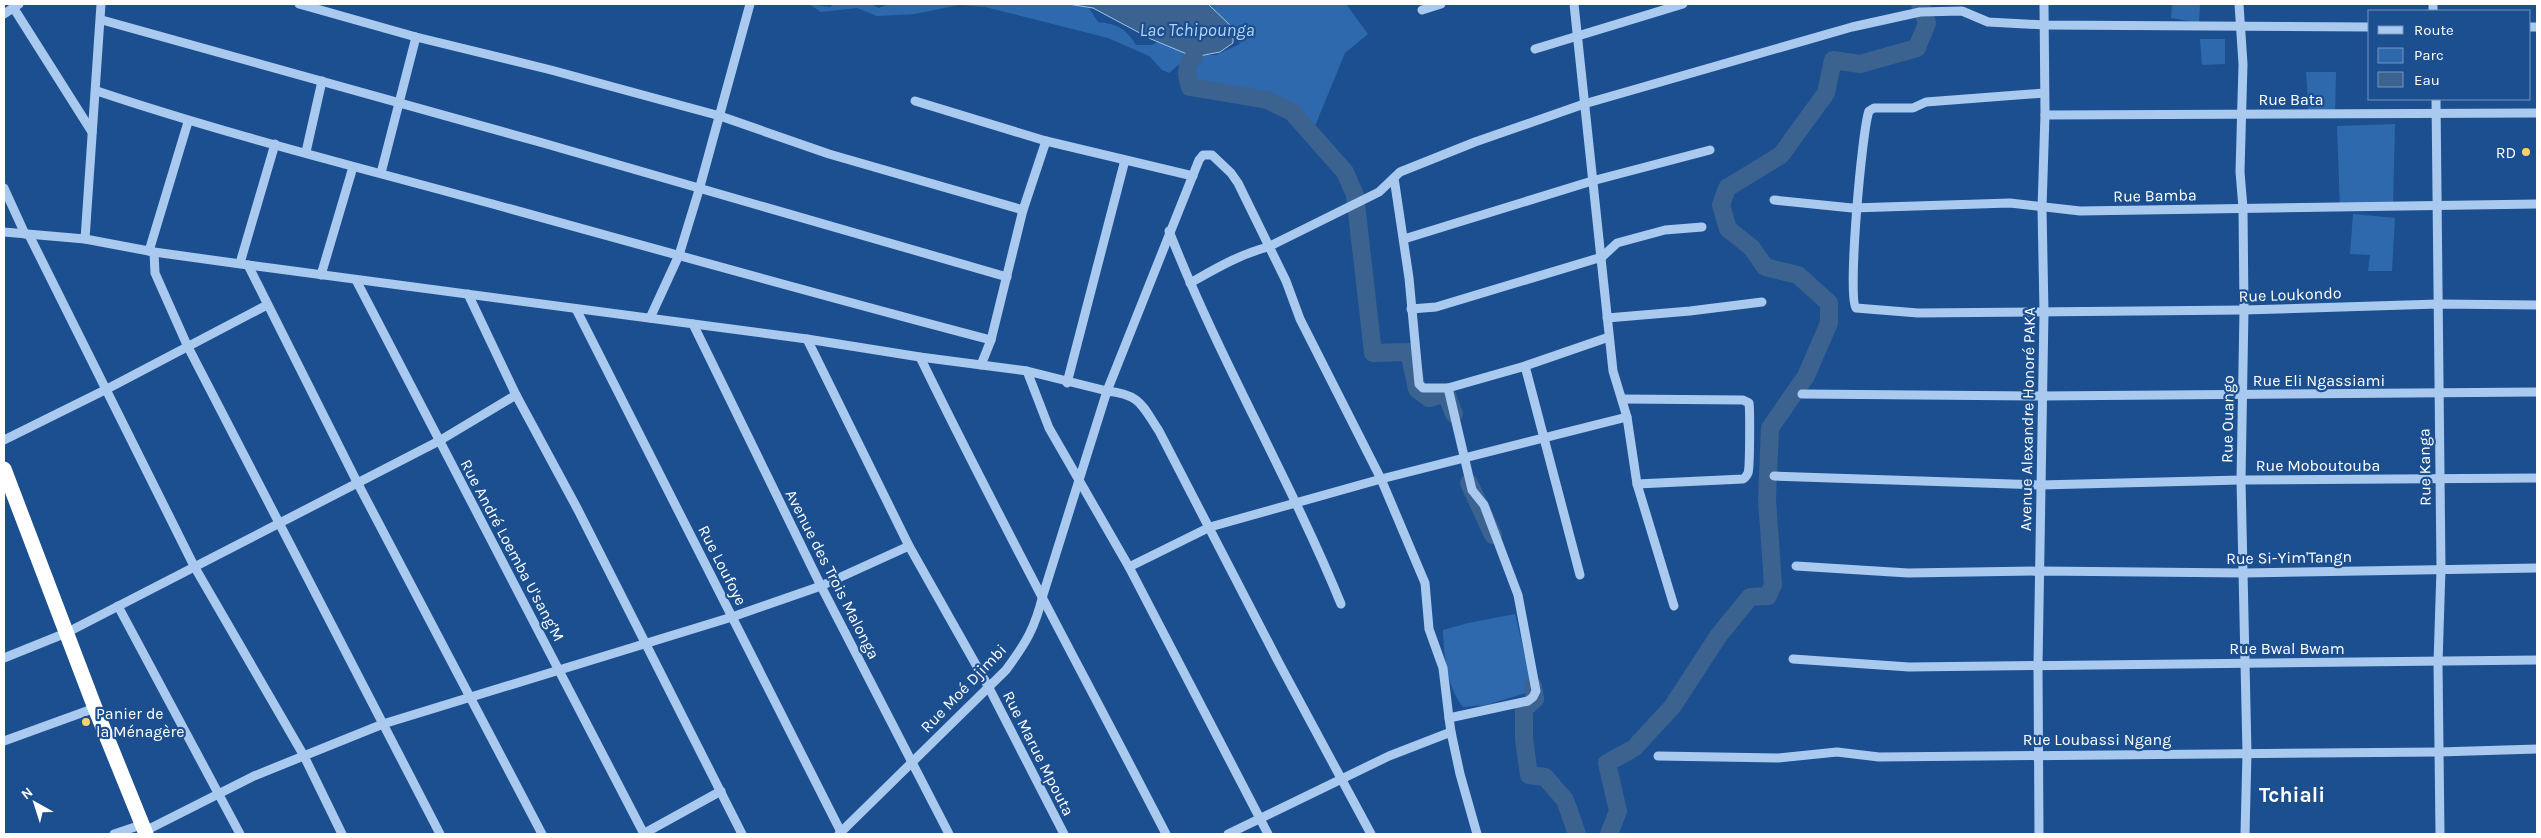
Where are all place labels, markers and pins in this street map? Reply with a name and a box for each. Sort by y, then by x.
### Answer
place label: RD [2496,143,2516,162]
marker: RD [2520,146,2532,158]
place label: Panier de la Ménagère [96,704,185,741]
marker: Panier de la Ménagère [80,716,92,728]

